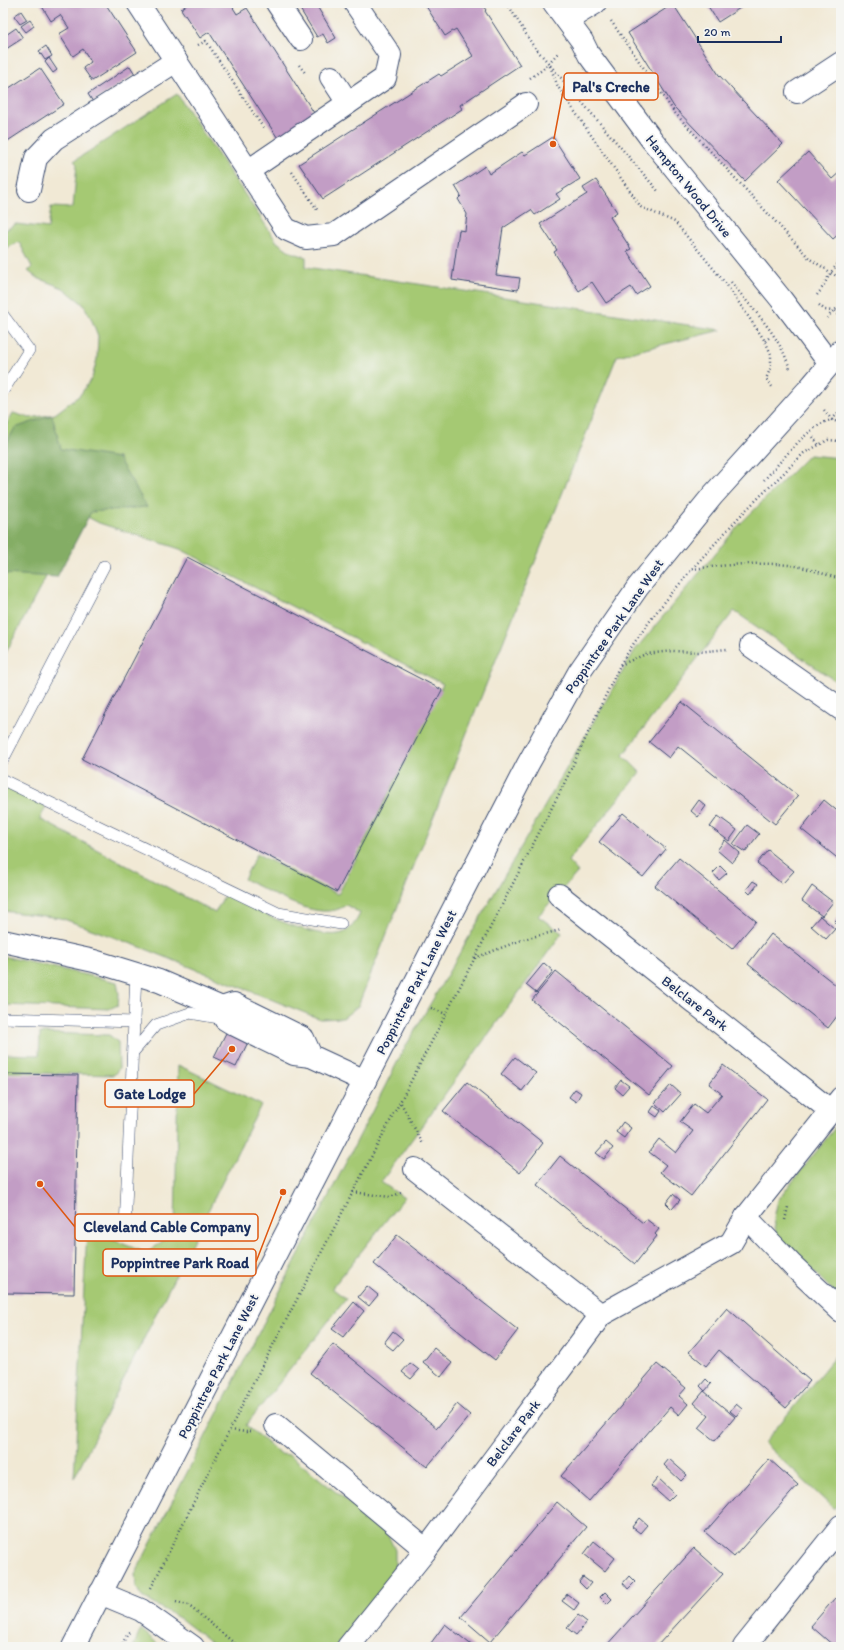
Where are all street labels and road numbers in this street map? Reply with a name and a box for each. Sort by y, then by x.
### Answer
street label: Hampton Wood Drive [642,132,735,241]
street label: Poppintree Park Lane West [561,556,667,697]
street label: Poppintree Park Lane West [372,907,460,1058]
street label: Belclare Park [658,972,732,1035]
street label: Poppintree Park Lane West [174,1291,262,1442]
street label: Belclare Park [483,1396,545,1470]

